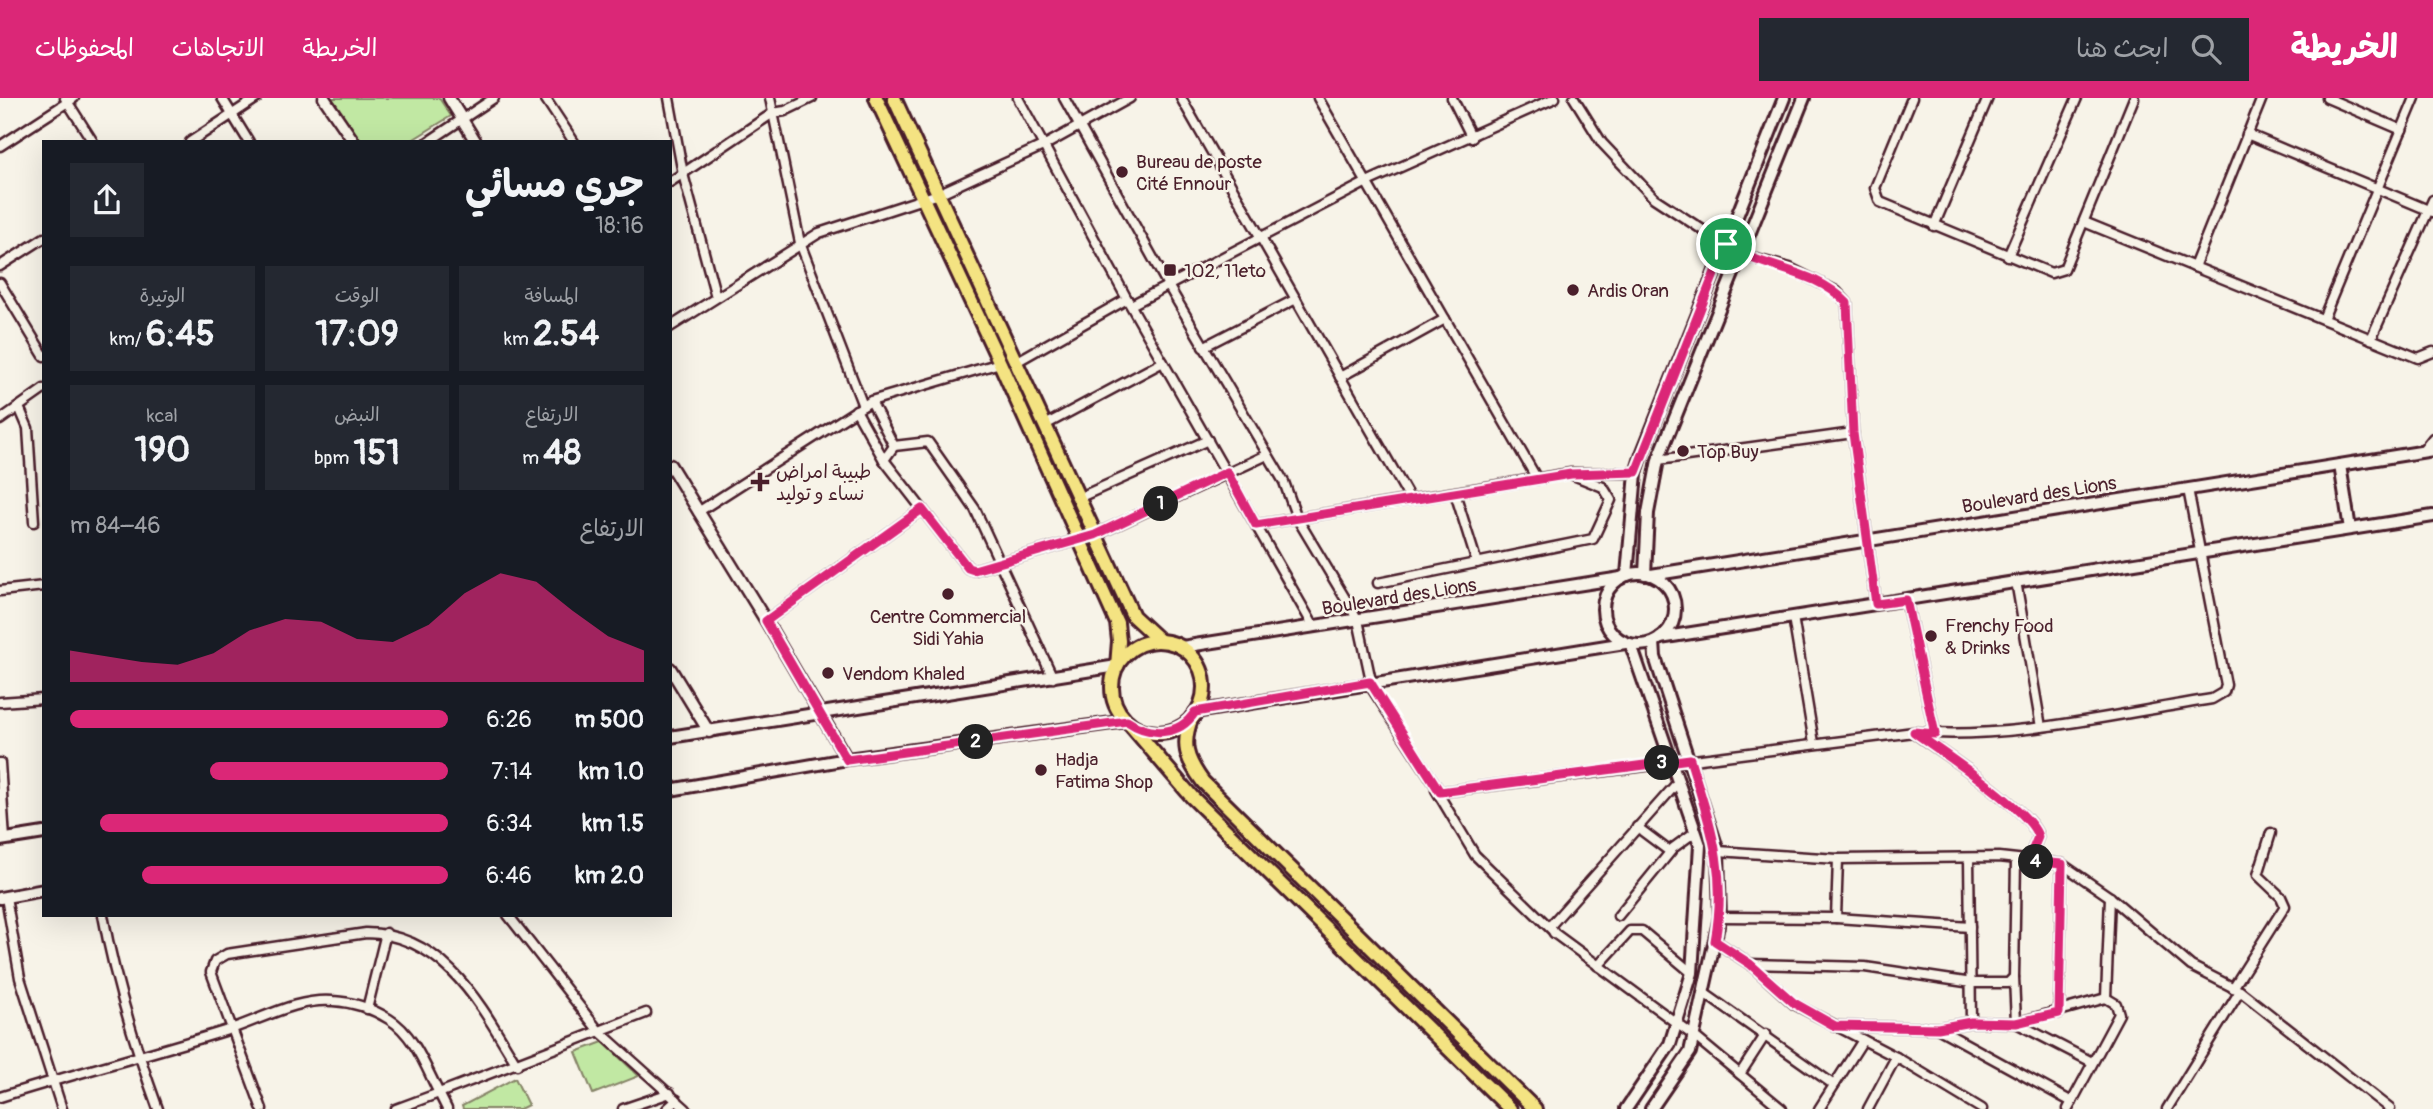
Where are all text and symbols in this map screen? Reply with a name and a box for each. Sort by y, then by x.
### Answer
search box [1759,18,2249,81]
text: الخريطة [2291,27,2398,68]
icon: search [2187,30,2225,68]
text: ابحث هنا [2076,33,2169,65]
text: المحفوظات [35,34,134,63]
text: الاتجاهات [172,34,265,63]
text: الخريطة [303,34,377,63]
place label: Bureau de poste Cité Ennour [1136,150,1263,196]
text: جري مسائي [465,161,644,209]
button: share [70,163,144,237]
marker: Bureau de poste Cité Ennour [1114,164,1130,180]
text: 18:16 [595,211,644,240]
pin [1696,214,1756,274]
icon: arrive [1707,225,1745,263]
place label: 102, 11eto [1184,259,1266,283]
marker: 102, 11eto [1162,262,1178,278]
place label: Ardis Oran [1587,279,1669,303]
marker: Ardis Oran [1565,282,1581,298]
text: الوتيرة [139,284,185,308]
text: الوقت [335,284,379,308]
text: المسافة [525,284,579,308]
text: 6:45 [146,312,215,356]
text: 17:09 [315,312,399,356]
text: 2.54 [533,312,599,356]
text: /km [110,327,146,351]
text: km [504,327,533,351]
text: النبض [334,403,380,427]
text: الارتفاع [525,403,578,427]
text: kcal [147,404,178,428]
text: 190 [135,428,190,472]
text: 151 [353,431,400,475]
text: 48 [543,431,581,475]
place label: Top Buy [1697,440,1759,464]
marker: Top Buy [1675,443,1691,459]
text: bpm [314,446,353,470]
text: m [522,446,543,470]
place label: طبيبة امراض نساء و توليد [776,460,871,506]
street label: Boulevard des Lions [1960,471,2119,519]
marker: طبيبة امراض نساء و توليد [750,472,770,492]
pin: 1 [1144,486,1178,522]
text: 1 [1157,491,1164,515]
text: 46–84 m [70,511,161,540]
text: الارتفاع [580,514,644,543]
street label: Boulevard des Lions [1320,573,1479,621]
marker: Centre Commercial Sidi Yahia [940,586,956,602]
place label: Centre Commercial Sidi Yahia [870,605,1026,651]
place label: Frenchy Food & Drinks [1945,614,2054,660]
marker: Frenchy Food & Drinks [1923,628,1939,644]
place label: Vendom Khaled [842,662,965,686]
marker: Vendom Khaled [820,665,836,681]
text: 6:26 [486,705,532,734]
text: 500 m [575,705,644,734]
pin: 2 [958,724,993,760]
text: 2 [970,729,981,753]
pin: 3 [1644,746,1680,780]
place label: Hadja Fatima Shop [1055,748,1153,794]
text: 3 [1656,750,1667,774]
text: 7:14 [491,757,532,786]
text: 1.0 km [579,757,644,786]
marker: Hadja Fatima Shop [1033,762,1049,778]
text: 6:34 [486,809,532,838]
text: 1.5 km [582,809,644,838]
pin: 4 [2018,844,2054,880]
text: 4 [2030,849,2041,873]
text: 6:46 [486,861,532,890]
text: 2.0 km [575,861,644,890]

